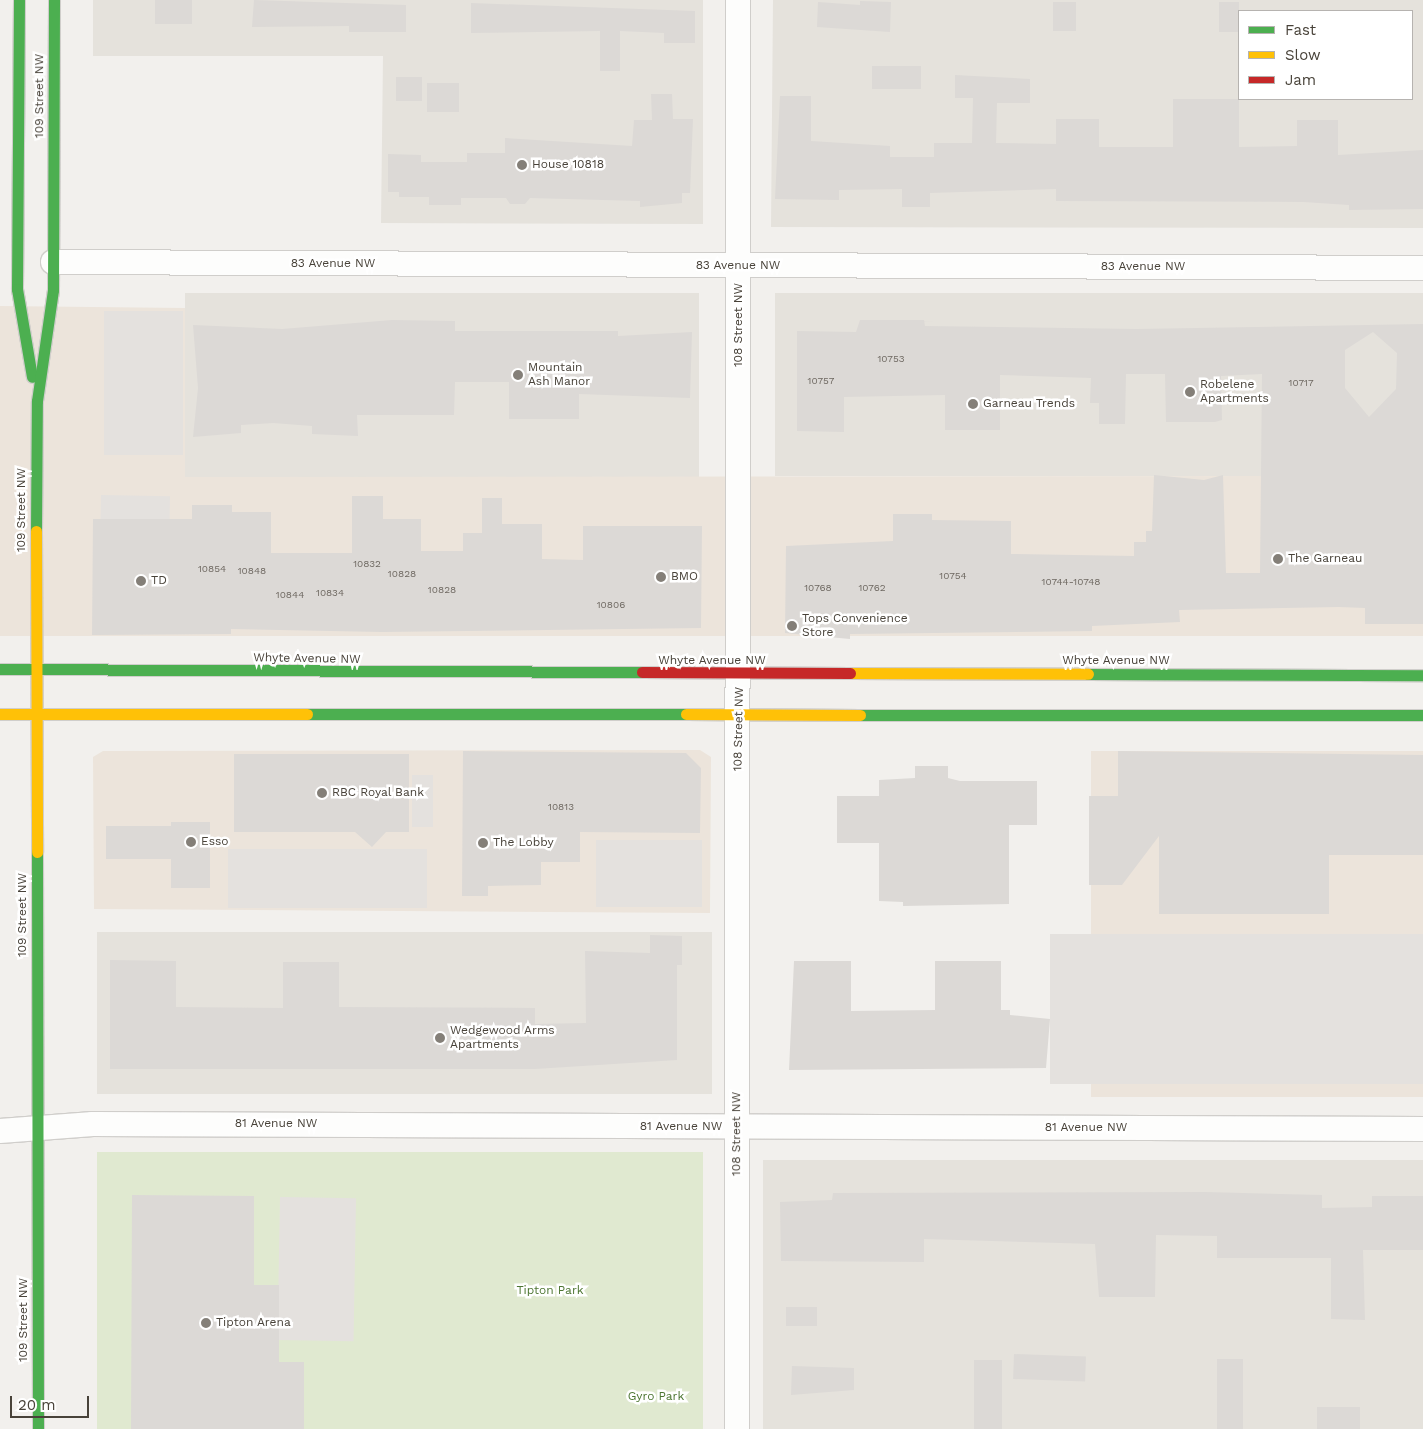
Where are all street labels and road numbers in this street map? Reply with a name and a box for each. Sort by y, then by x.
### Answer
street label: 109 Street NW [33,54,47,138]
street label: 83 Avenue NW [290,257,376,271]
street label: 83 Avenue NW [695,259,781,273]
street label: 83 Avenue NW [1100,260,1186,274]
street label: 108 Street NW [732,283,746,367]
street label: 109 Street NW [15,468,29,552]
street label: Whyte Avenue NW [253,651,361,667]
street label: Whyte Avenue NW [658,654,766,668]
street label: Whyte Avenue NW [1062,654,1170,668]
street label: 108 Street NW [731,687,747,771]
street label: 109 Street NW [16,873,30,957]
street label: 108 Street NW [730,1092,744,1176]
street label: 81 Avenue NW [234,1117,318,1131]
street label: 81 Avenue NW [639,1120,723,1134]
street label: 81 Avenue NW [1044,1121,1128,1135]
street label: 109 Street NW [17,1278,31,1362]

